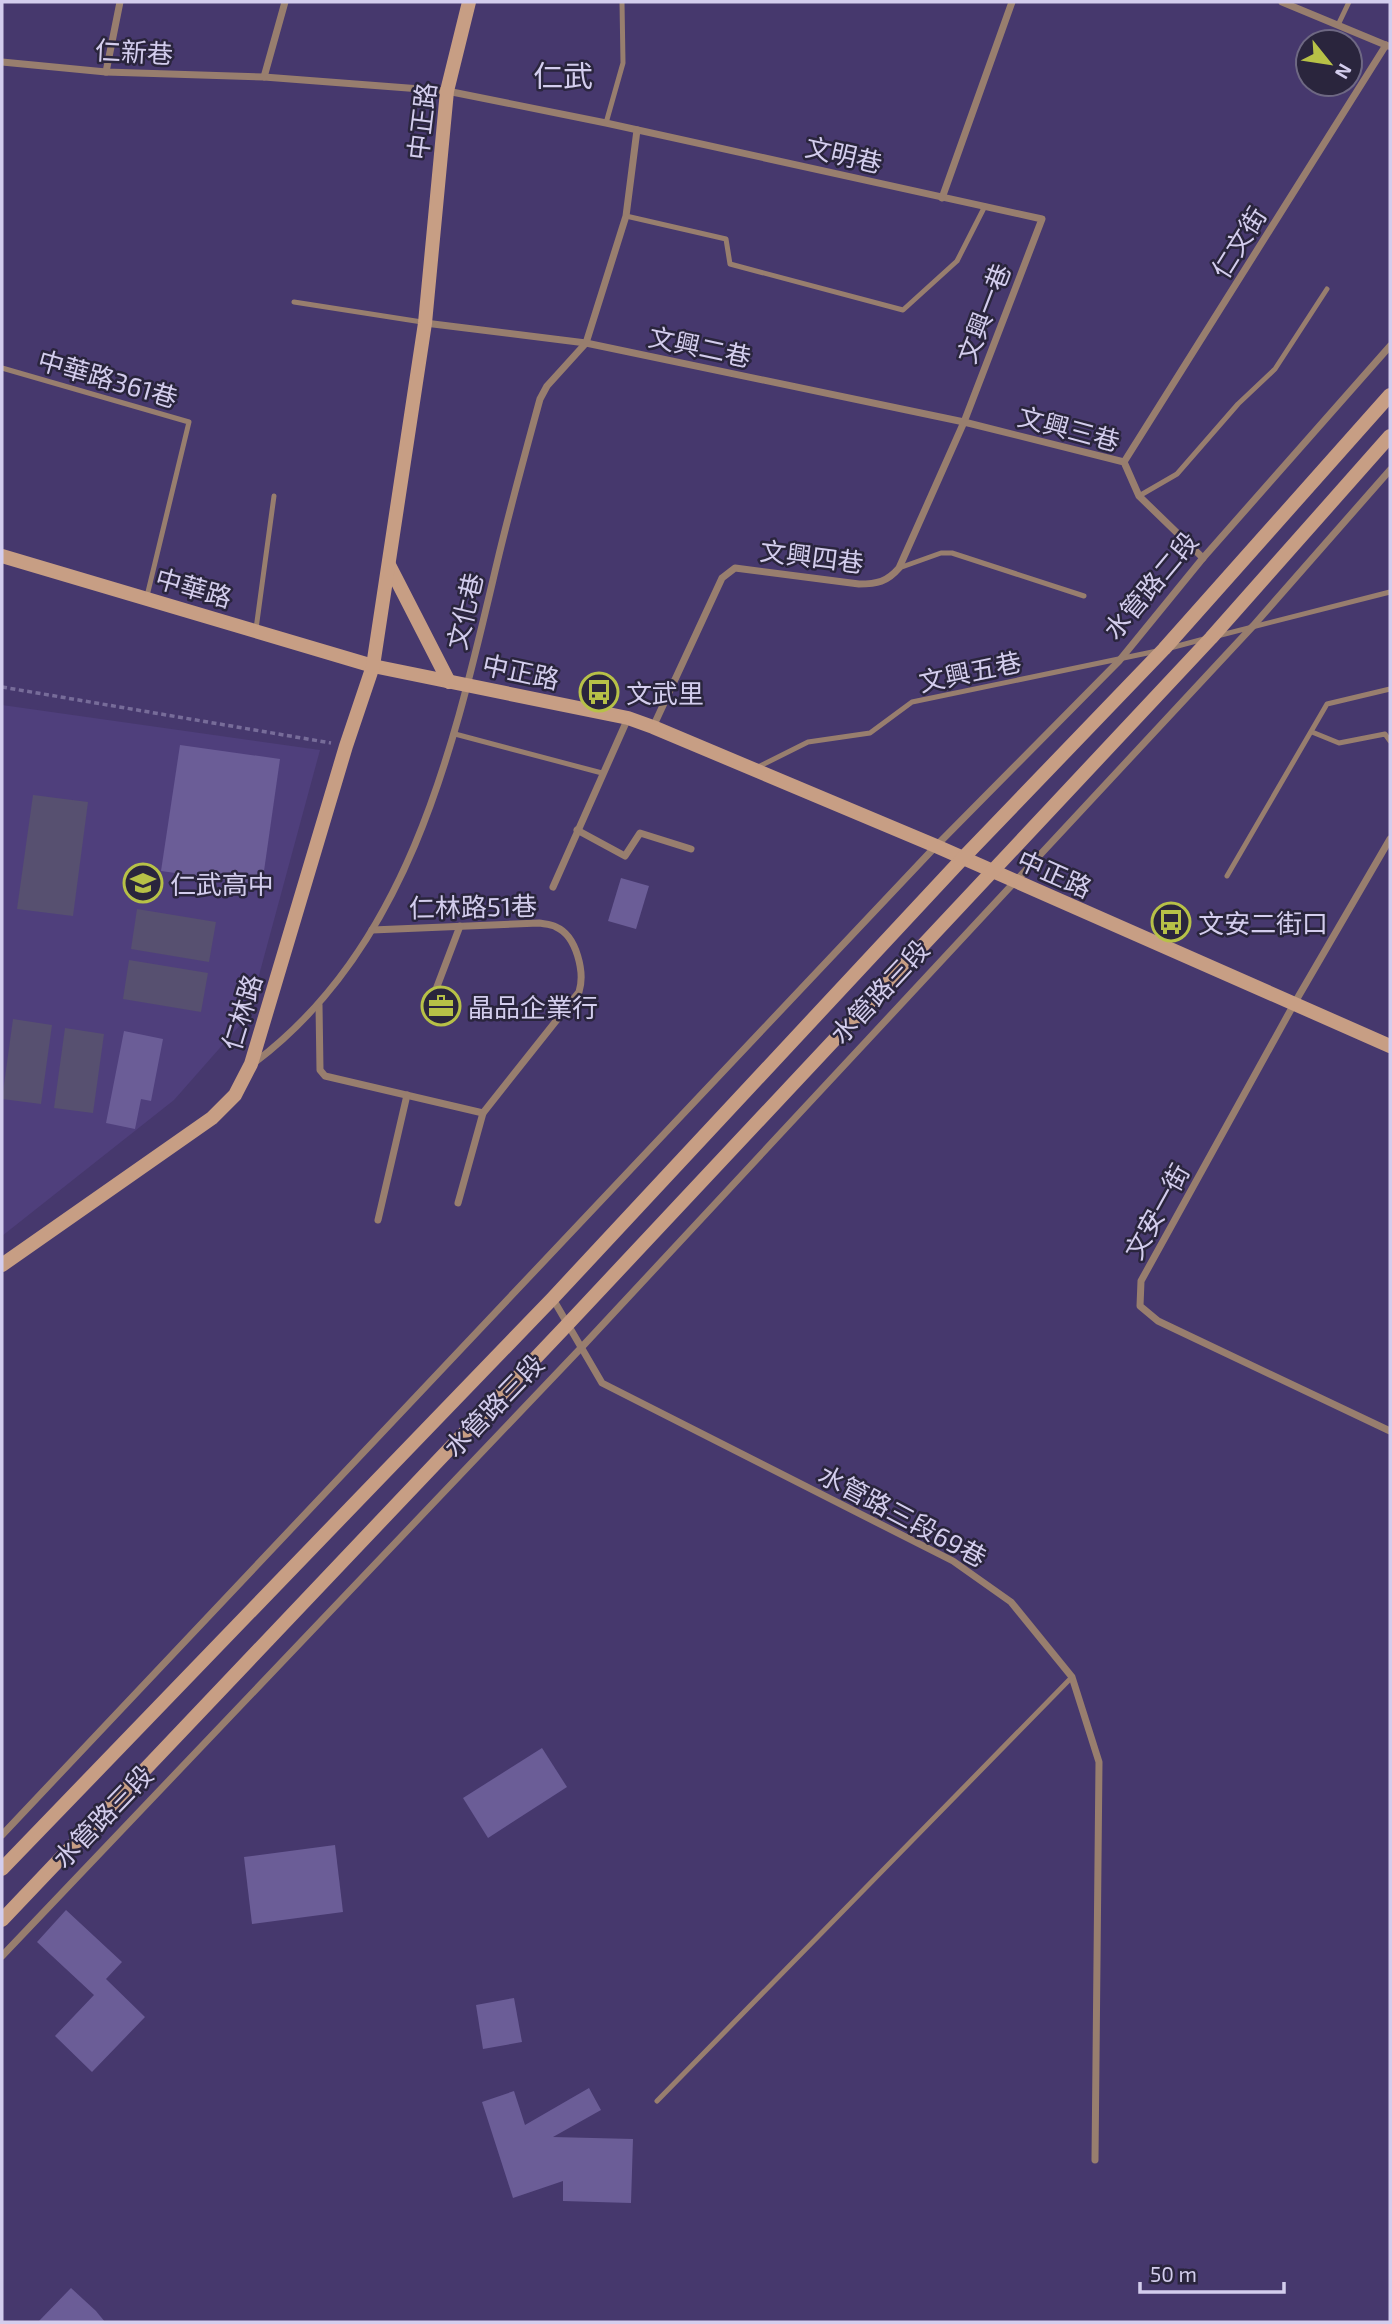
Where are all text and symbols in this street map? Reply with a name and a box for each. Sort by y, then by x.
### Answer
north arrow [1294,28,1364,98]
street label: 仁新巷 [94,33,174,69]
district label: 仁武 [533,57,593,93]
text: N [1331,60,1358,83]
street label: 中正路 [401,80,441,162]
street label: 文明巷 [803,130,885,178]
street label: 仁文街 [1204,201,1272,283]
street label: 文興一巷 [950,259,1016,367]
street label: 文興二巷 [646,320,754,372]
street label: 中華路361巷 [35,343,181,413]
street label: 文興三巷 [1015,400,1123,456]
street label: 水管路二段 [1096,525,1204,645]
street label: 文興四巷 [758,534,866,578]
street label: 中華路 [152,561,236,613]
street label: 文化巷 [440,570,488,652]
street label: 文興五巷 [916,645,1024,697]
street label: 中正路 [480,648,562,694]
bus stop icon: 文武里 [578,671,620,713]
place label: 文武里 [626,677,704,708]
street label: 中正路 [1013,843,1097,903]
school or university icon: 仁武高中 [122,862,164,904]
place label: 仁武高中 [170,868,274,899]
street label: 仁林路51巷 [409,889,537,923]
bus stop icon: 文安二街口 [1150,901,1192,943]
place label: 文安二街口 [1198,907,1328,938]
street label: 水管路三段 [823,933,935,1049]
street label: 仁林路 [215,970,267,1054]
office icon: 晶品企業行 [420,985,462,1027]
place label: 晶品企業行 [468,991,598,1022]
street label: 文安一街 [1117,1158,1195,1264]
street label: 水管路三段 [437,1347,549,1463]
street label: 水管路三段69巷 [814,1458,992,1572]
street label: 水管路三段 [46,1758,158,1874]
scale bar [1140,2250,1284,2294]
text: 50 m [1150,2261,1197,2286]

